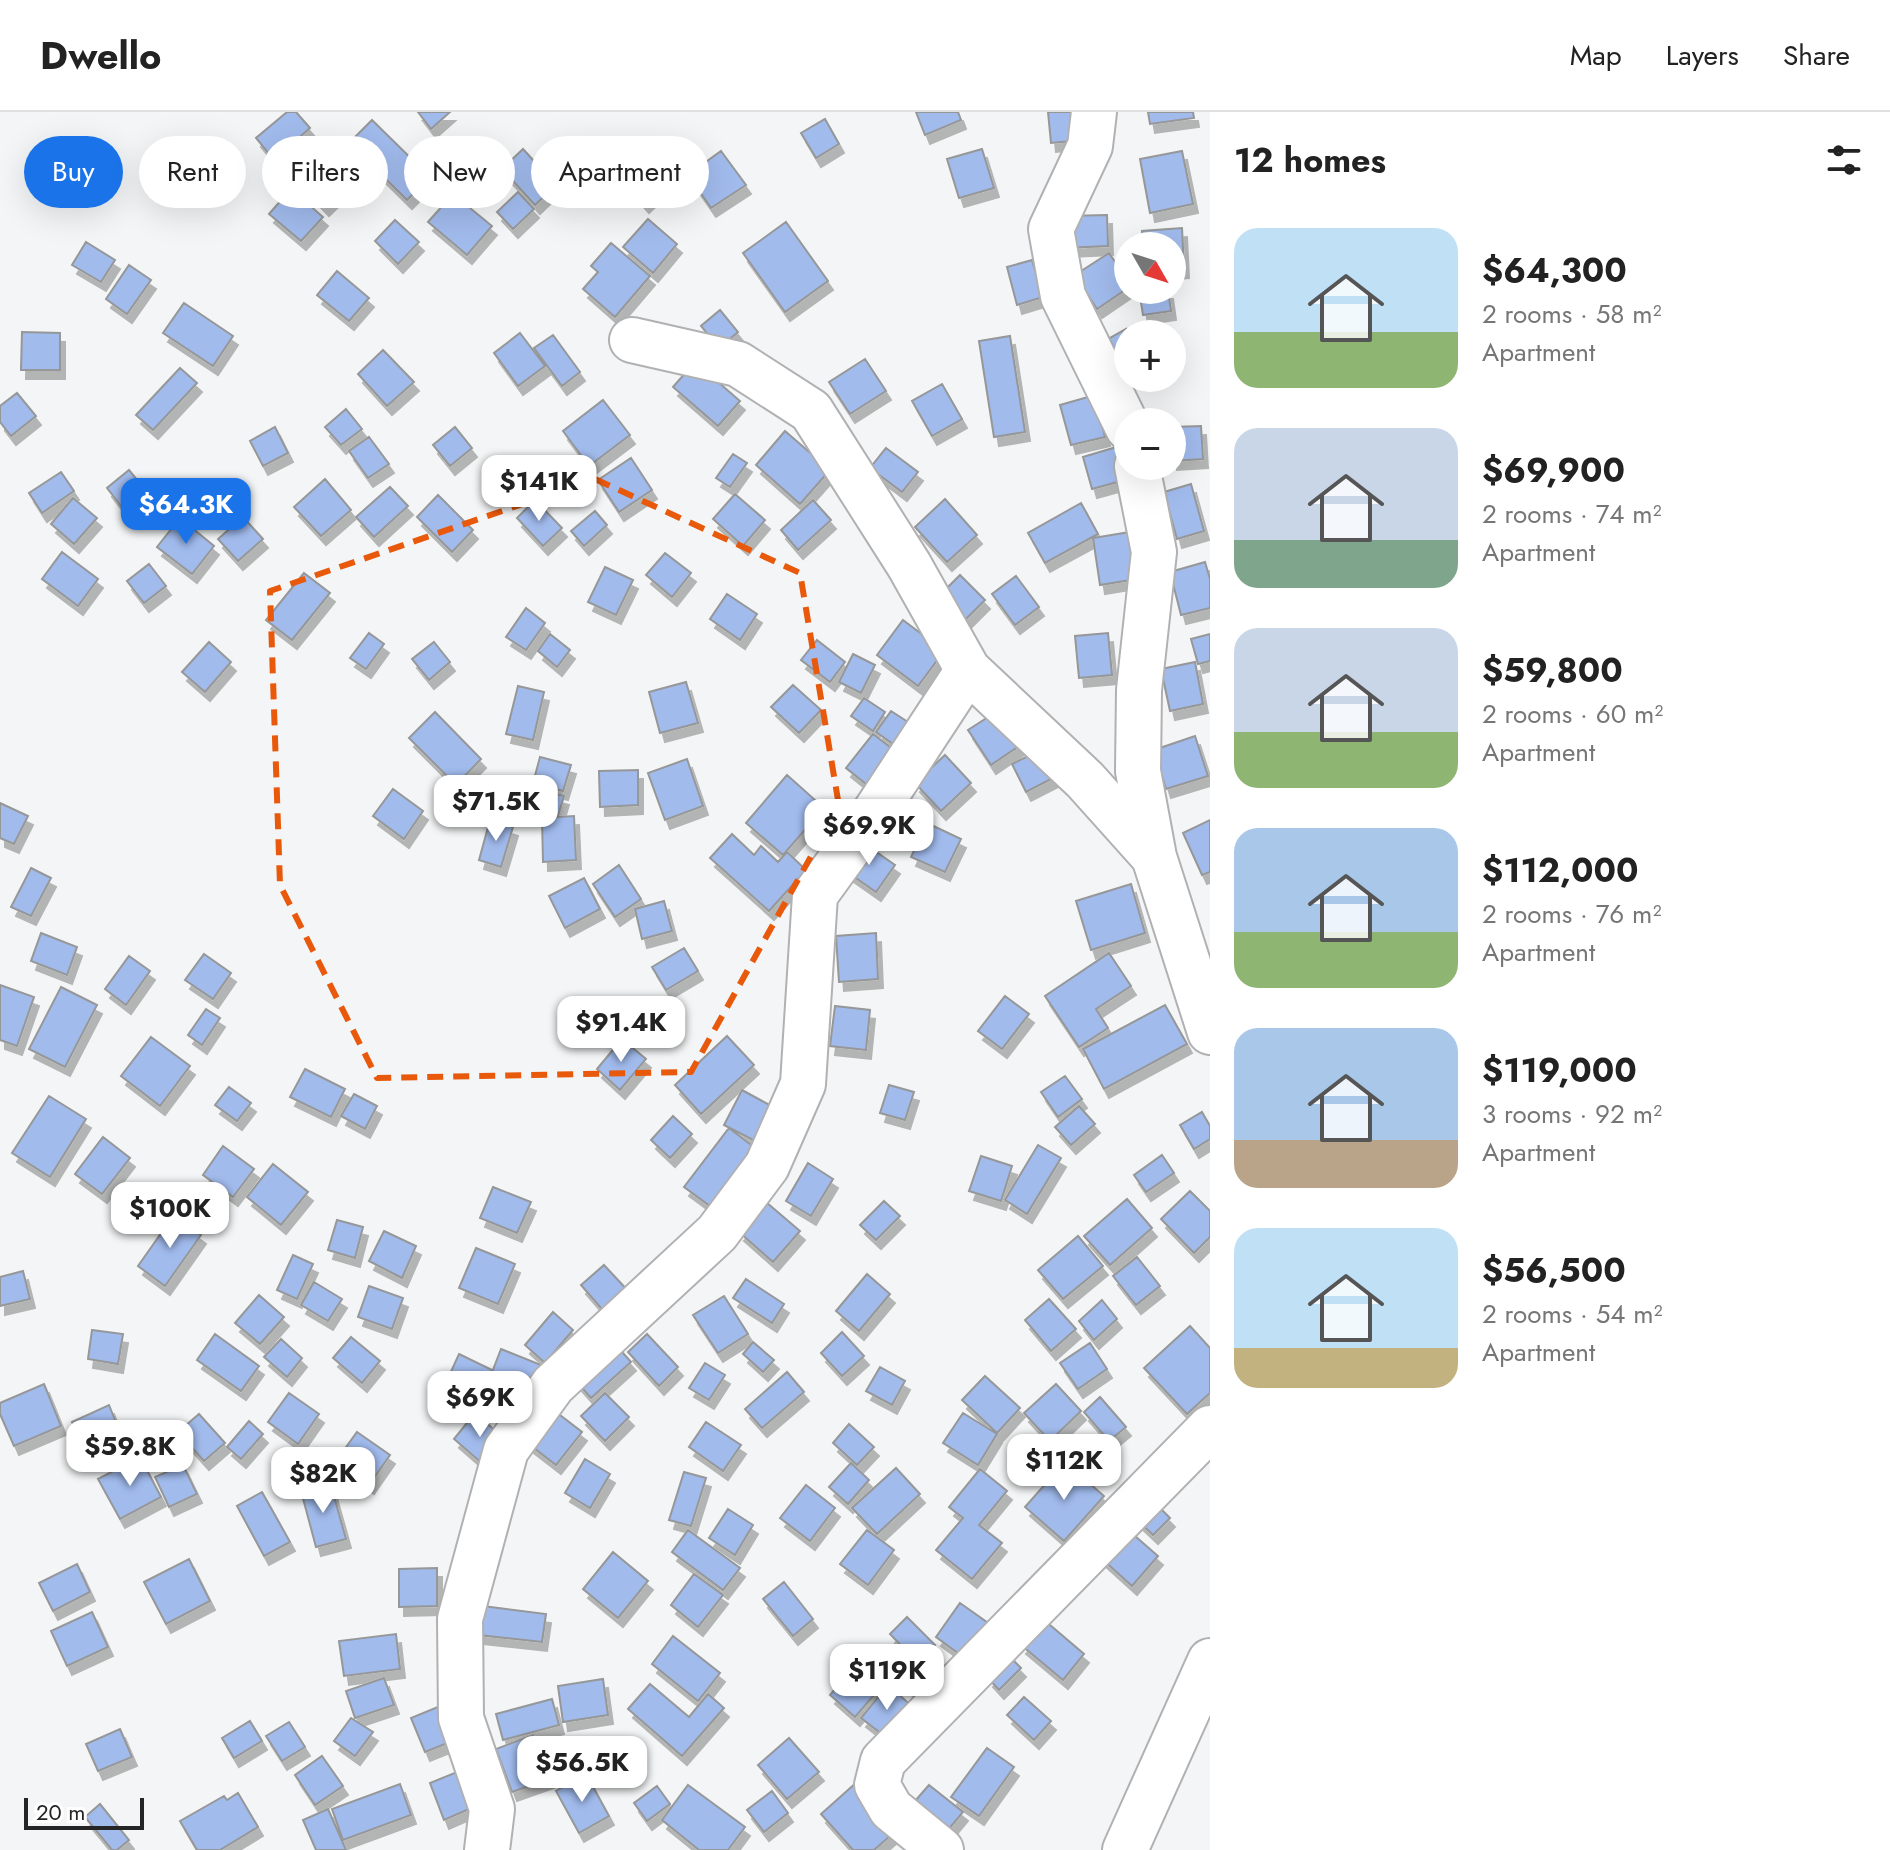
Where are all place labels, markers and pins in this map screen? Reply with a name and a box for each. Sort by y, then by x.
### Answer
pin: $141K [483,455,595,523]
pin: $64.3K [121,478,251,546]
pin: $71.5K [431,775,561,843]
pin: $69.9K [804,799,934,867]
pin: $91.4K [556,996,686,1064]
pin: $100K [114,1182,226,1250]
pin: $69K [433,1371,527,1439]
pin: $59.8K [65,1420,195,1488]
pin: $112K [1008,1434,1120,1502]
pin: $82K [276,1447,370,1515]
pin: $119K [831,1644,943,1712]
pin: $56.5K [517,1736,647,1804]

